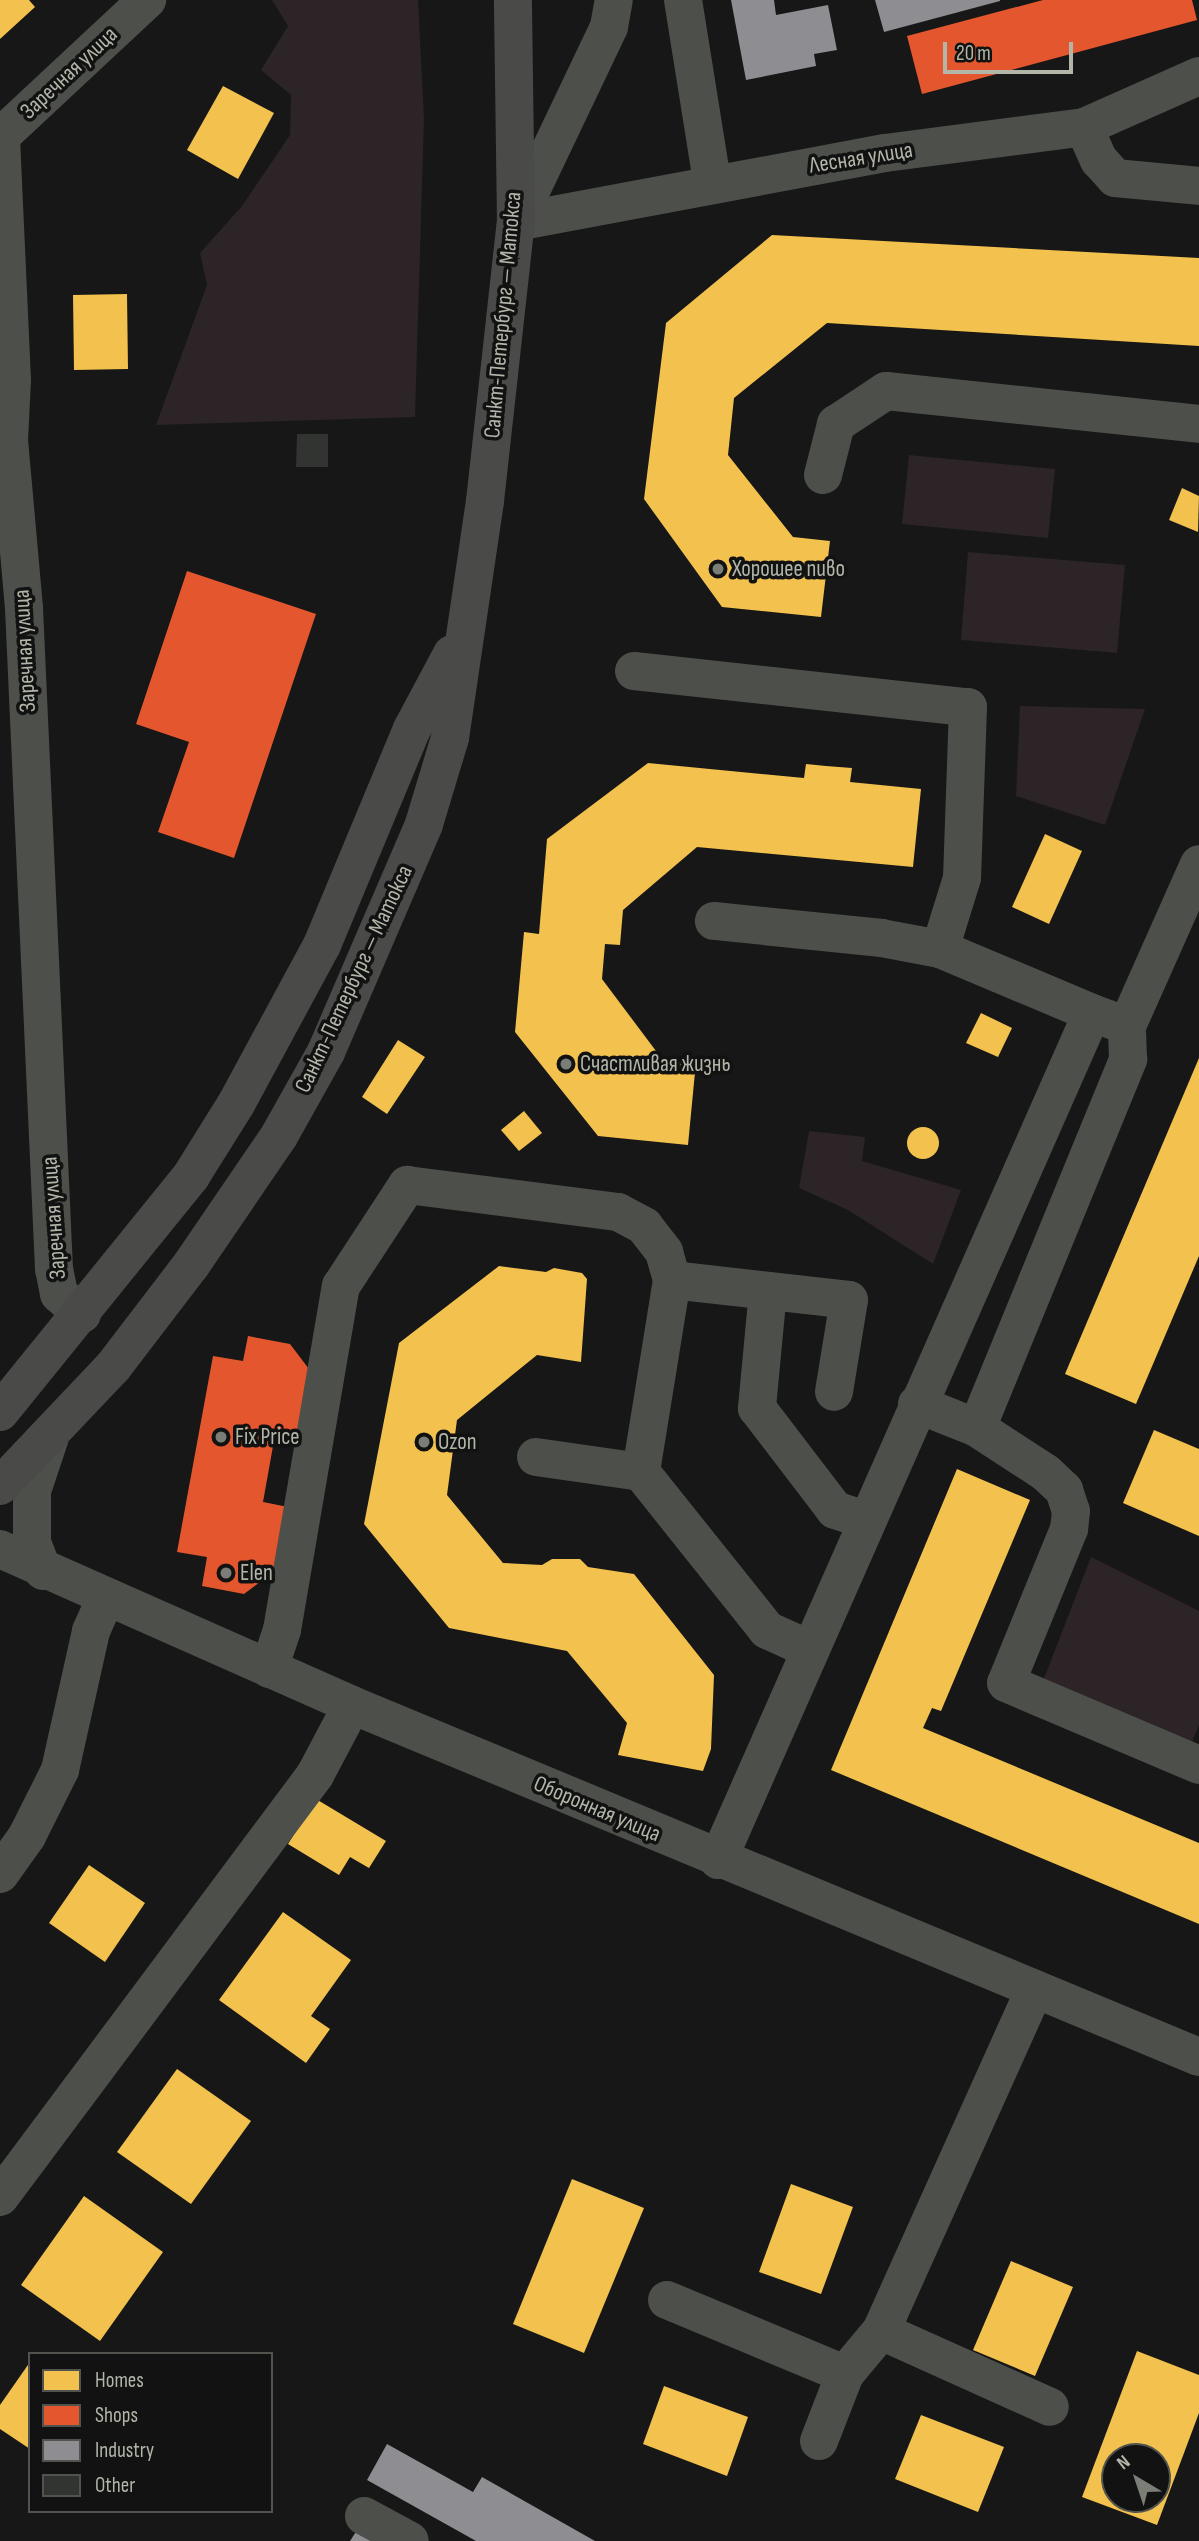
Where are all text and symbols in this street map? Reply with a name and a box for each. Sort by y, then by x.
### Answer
street label: Заречная улица [15,21,123,125]
scale bar [947,28,1076,72]
text: 20 m [956,41,991,66]
street label: Лесная улица [807,136,915,180]
street label: Санкт-Петербург — Матокса [478,191,528,439]
place label: Хорошее пиво [732,555,845,583]
marker: Хорошее пиво [710,561,726,577]
street label: Заречная улица [8,589,42,713]
street label: Санкт-Петербург — Матокса [289,861,419,1097]
place label: Счастливая жизнь [580,1050,731,1078]
marker: Счастливая жизнь [558,1056,574,1072]
street label: Заречная улица [36,1156,72,1280]
place label: Fix Price [235,1423,300,1451]
place label: Ozon [438,1428,477,1456]
marker: Fix Price [213,1429,229,1445]
marker: Ozon [416,1434,432,1450]
place label: Elen [240,1559,273,1587]
marker: Elen [218,1565,234,1581]
street label: Оборонная улица [529,1770,665,1848]
legend [28,2352,273,2513]
text: Homes [95,2368,144,2393]
text: Shops [95,2403,138,2428]
text: Industry [95,2438,154,2463]
north arrow [1101,2443,1171,2513]
text: N [1113,2451,1135,2475]
text: Other [95,2473,135,2498]

